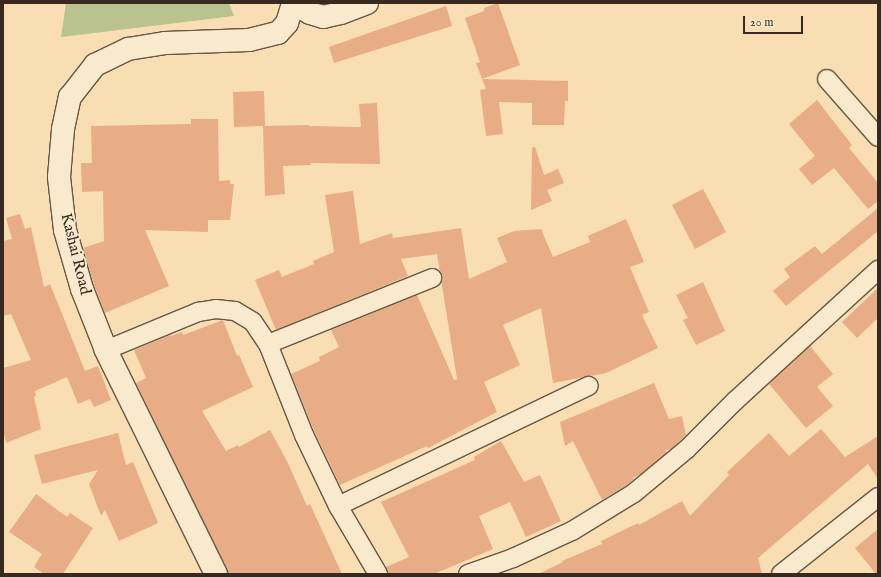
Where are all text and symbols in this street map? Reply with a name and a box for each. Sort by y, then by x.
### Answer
scale bar [745,8,805,34]
text: 20 m [750,15,773,30]
street label: Kashai Road [56,211,94,297]

